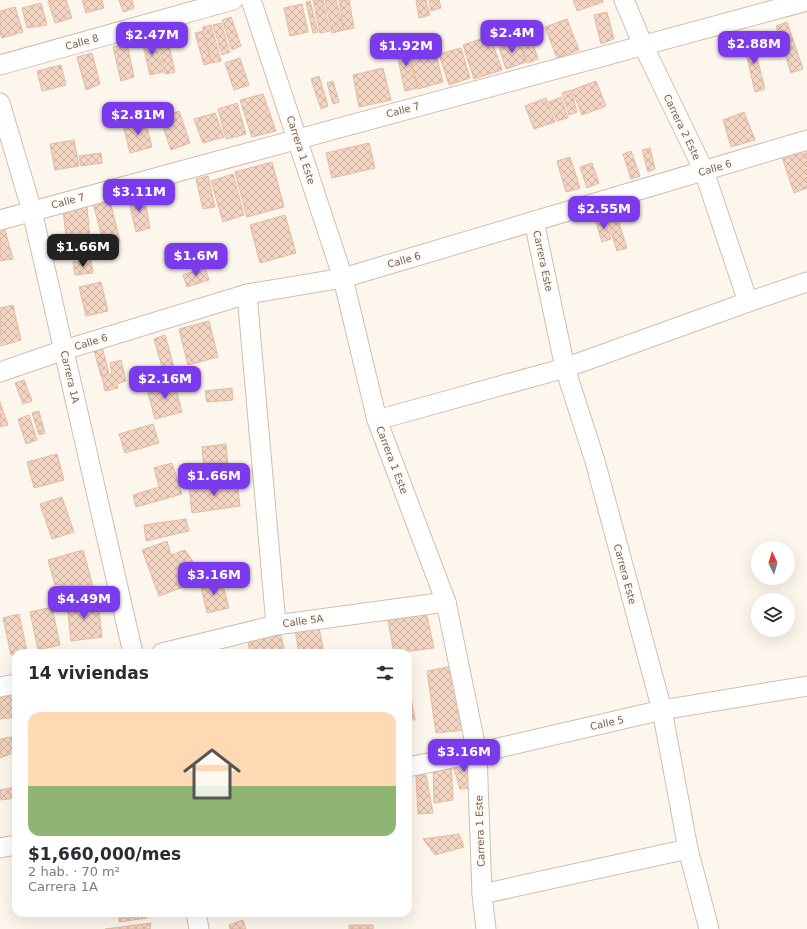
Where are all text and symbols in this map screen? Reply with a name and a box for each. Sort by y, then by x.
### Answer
pin: $2.4M [484,20,540,54]
pin: $2.47M [119,22,185,56]
text: $2.4M [489,25,535,40]
text: $2.47M [125,27,179,42]
pin: $2.88M [721,31,787,65]
street label: Calle 8 [64,32,100,52]
pin: $1.92M [373,33,439,67]
text: $2.88M [727,36,781,51]
text: $1.92M [379,38,433,53]
street label: Carrera 2 Este [661,92,703,162]
street label: Calle 7 [385,100,421,120]
pin: $2.81M [105,102,171,136]
text: $2.81M [111,107,165,122]
street label: Carrera 1 Este [285,114,317,186]
street label: Calle 6 [697,158,733,178]
pin: $3.11M [106,179,172,213]
text: $3.11M [112,184,166,199]
street label: Calle 7 [50,191,86,211]
pin: $2.55M [571,196,637,230]
text: $2.55M [577,201,631,216]
street label: Carrera Este [531,229,555,293]
pin: $1.66M [50,234,116,268]
text: $1.66M [56,239,110,254]
pin: $1.6M [168,243,224,277]
text: $1.6M [173,248,219,263]
street label: Calle 6 [386,250,422,270]
street label: Calle 6 [73,332,109,352]
street label: Carrera 1A [59,350,81,405]
pin: $2.16M [132,366,198,400]
text: $2.16M [138,371,192,386]
street label: Carrera 1 Este [374,425,410,495]
pin: $1.66M [181,463,247,497]
text: $1.66M [187,468,241,483]
north arrow [751,541,795,585]
map controls [751,541,795,637]
street label: Carrera Este [612,543,638,605]
pin: $3.16M [181,562,247,596]
text: $3.16M [187,567,241,582]
pin: $4.49M [51,586,117,620]
text: $4.49M [57,591,111,606]
button: layers [751,593,795,637]
street label: Calle 5A [282,613,324,629]
icon: filters [374,662,396,684]
text: 14 viviendas [28,663,149,683]
street label: Calle 5 [589,714,625,732]
icon: home [176,738,248,810]
pin: $3.16M [431,739,497,773]
text: $3.16M [437,744,491,759]
street label: Carrera 1 Este [473,795,487,867]
text: $1,660,000/mes [28,844,181,864]
text: 2 hab. · 70 m² [28,864,120,879]
text: Carrera 1A [28,879,98,894]

